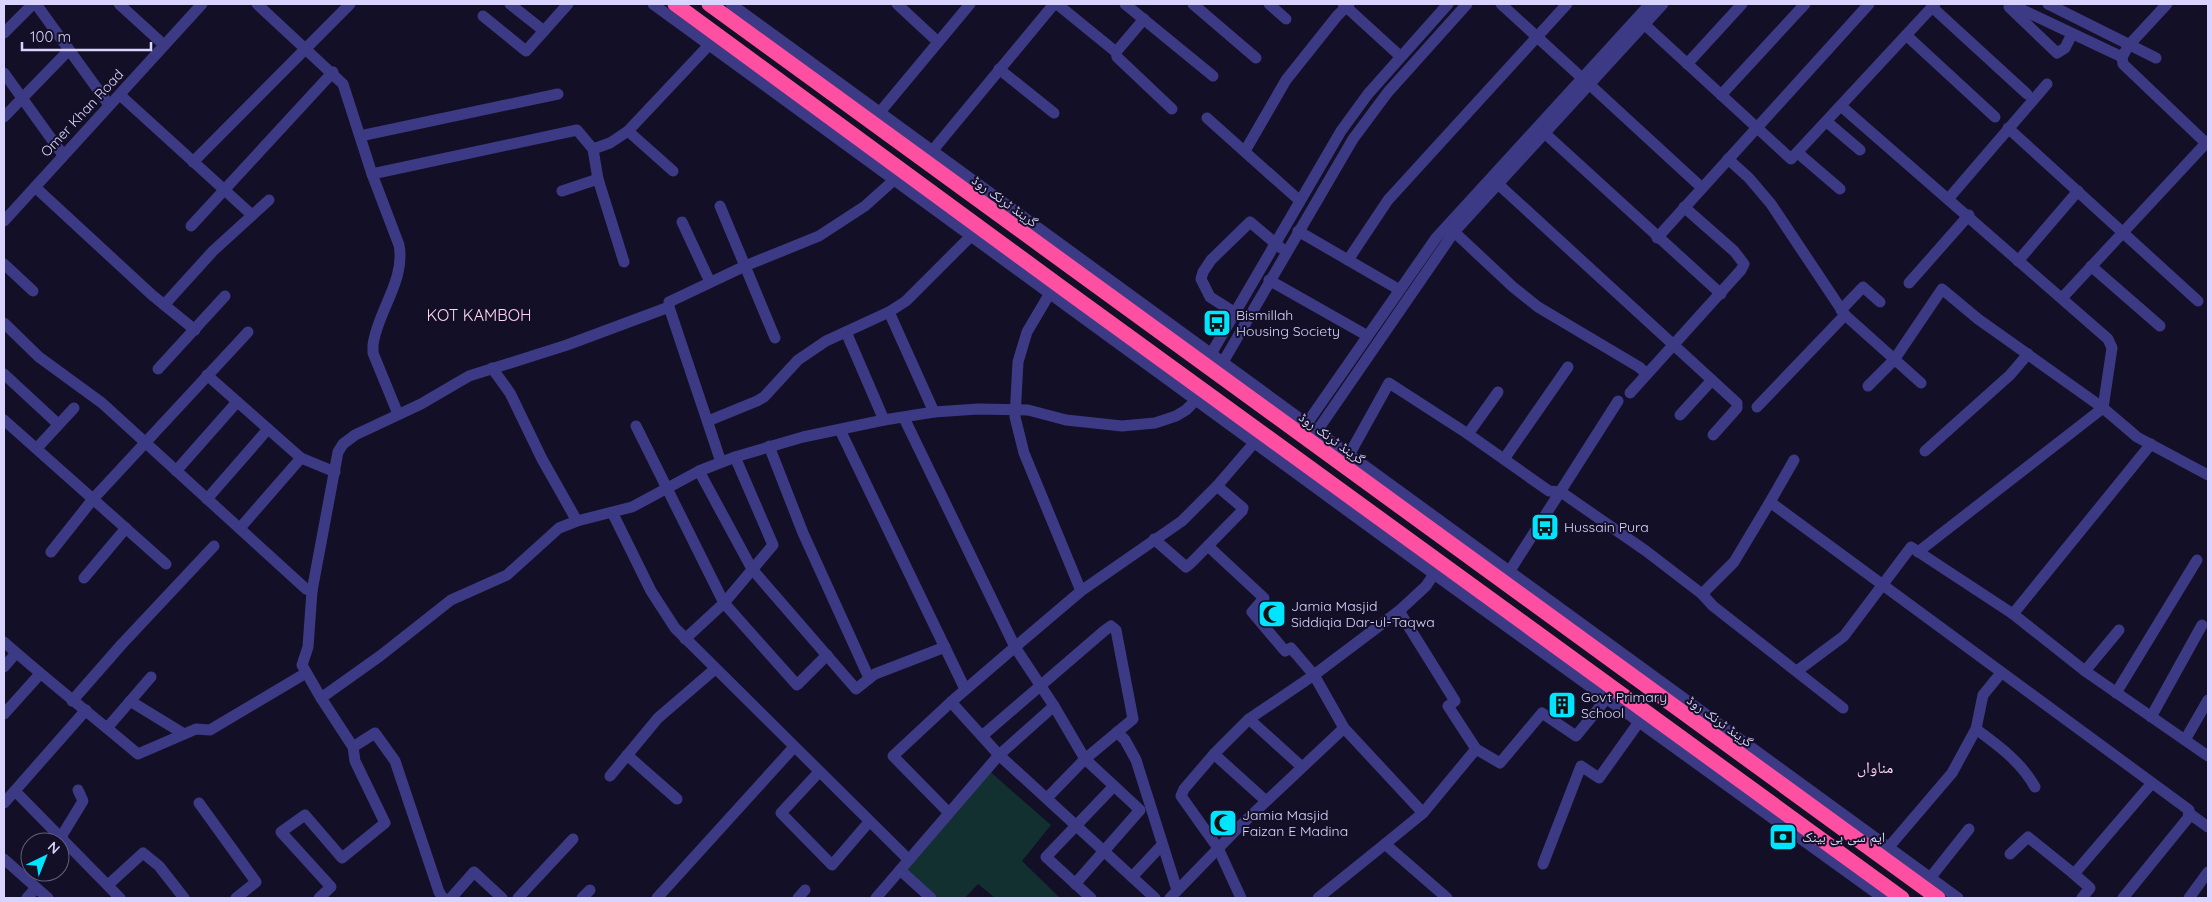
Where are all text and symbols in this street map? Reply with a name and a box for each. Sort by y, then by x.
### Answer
scale bar [22,20,151,52]
text: 100 m [30,27,71,46]
street label: Omer Khan Road [37,65,127,161]
street label: گرینڈ ٹرنک روڈ [968,171,1042,231]
district label: KOT KAMBOH [427,305,531,325]
place label: Bismillah Housing Society [1236,306,1340,340]
bus stop icon: Bismillah Housing Society [1202,308,1232,338]
street label: گرینڈ ٹرنک روڈ [1295,408,1369,468]
bus stop icon: Hussain Pura [1530,512,1560,542]
place label: Hussain Pura [1564,518,1649,536]
place label: Jamia Masjid Siddiqia Dar-ul-Taqwa [1291,597,1435,631]
mosque icon: Jamia Masjid Siddiqia Dar-ul-Taqwa [1257,599,1287,629]
place label: Govt Primary School [1581,688,1667,722]
building icon: Govt Primary School [1547,690,1577,720]
street label: گرینڈ ٹرنک روڈ [1683,691,1757,751]
district label: مناواں [1857,757,1893,778]
place label: Jamia Masjid Faizan E Madina [1242,806,1348,840]
mosque icon: Jamia Masjid Faizan E Madina [1208,808,1238,838]
bank icon: ایم سی بی بینک [1768,822,1798,852]
place label: ایم سی بی بینک [1802,828,1885,847]
north arrow [20,832,70,882]
text: N [44,837,64,858]

